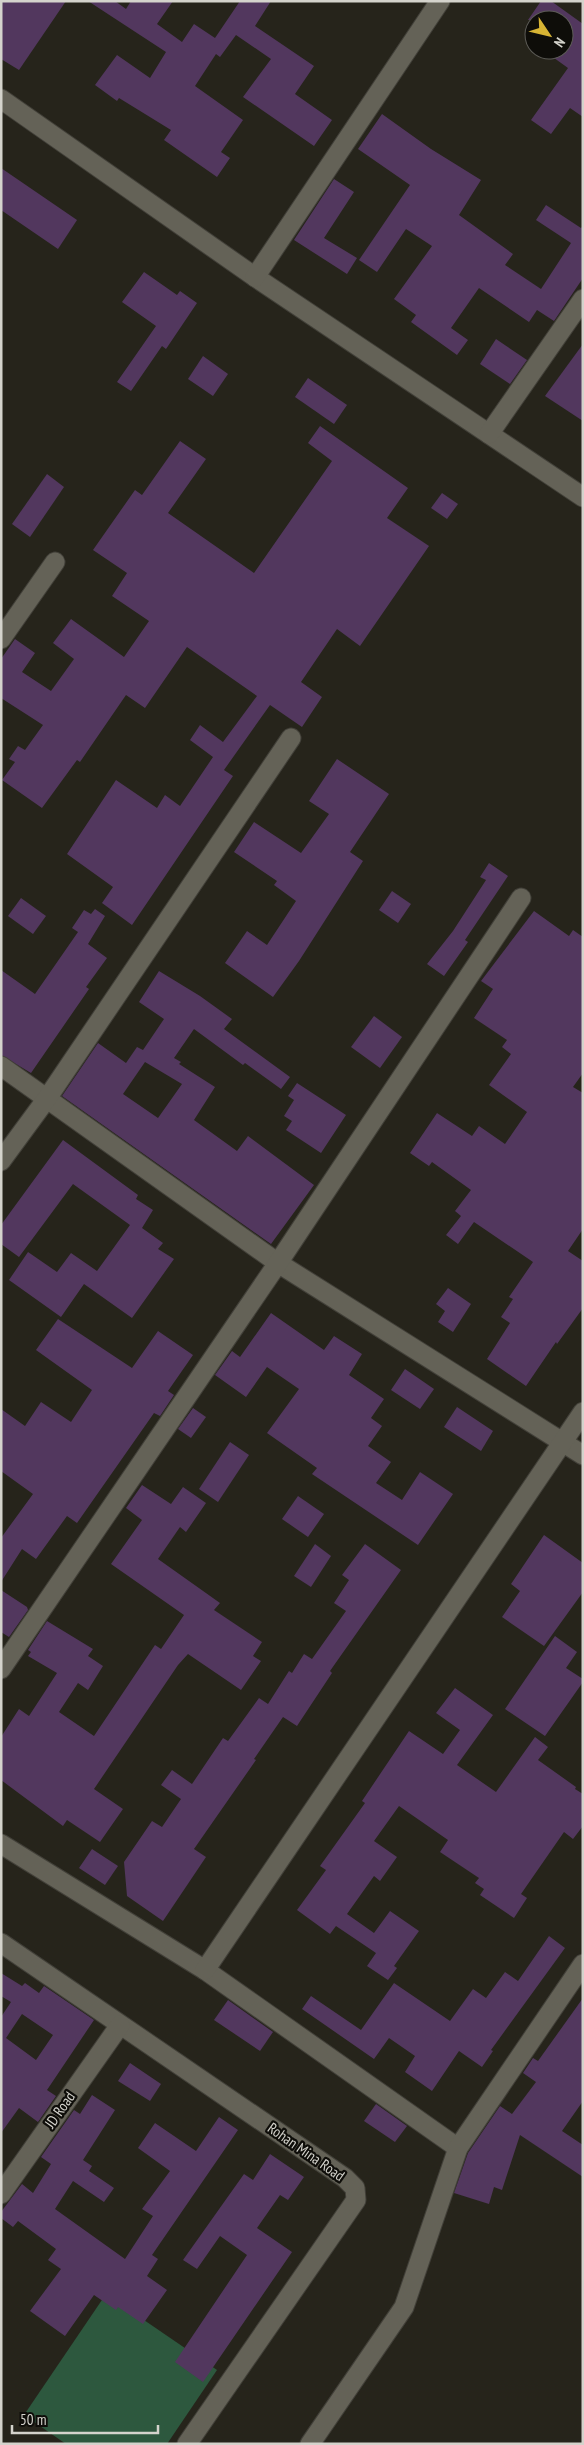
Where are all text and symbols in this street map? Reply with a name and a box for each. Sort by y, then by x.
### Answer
north arrow [524,10,574,60]
text: N [550,34,569,51]
street label: JD Road [40,2088,79,2132]
street label: Rohan Mina Road [264,2118,348,2185]
scale bar [12,2402,159,2434]
text: 50 m [20,2410,46,2429]

